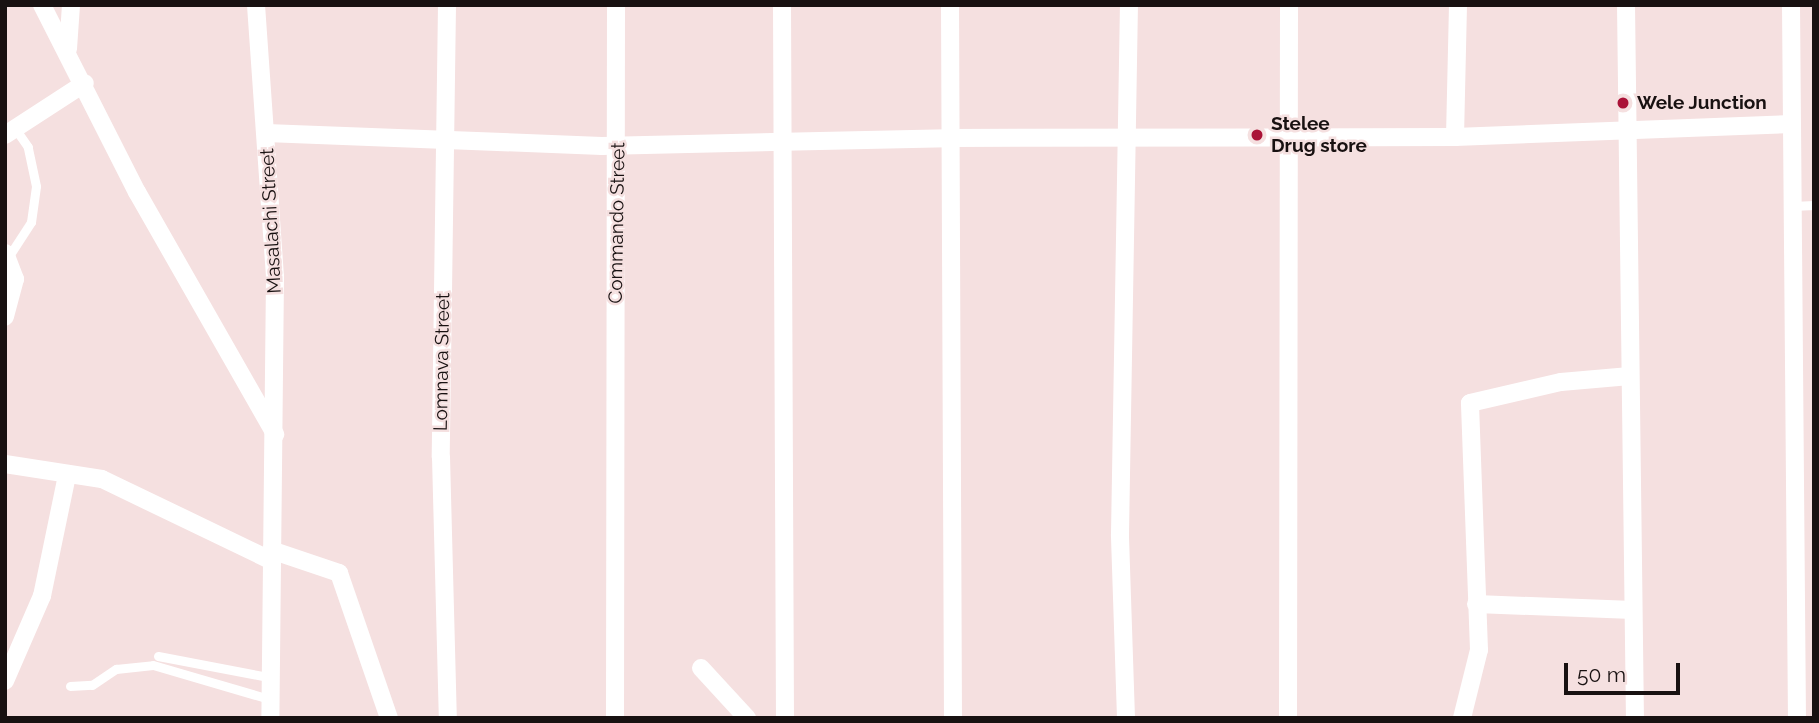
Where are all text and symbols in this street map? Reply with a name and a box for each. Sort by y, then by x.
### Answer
place label: Wele Junction [1637,92,1767,114]
marker: Wele Junction [1615,95,1631,111]
place label: Stelee Drug store [1271,113,1367,157]
marker: Stelee Drug store [1249,127,1265,143]
street label: Commando Street [604,142,630,304]
street label: Masalachi Street [256,148,286,294]
street label: Lomnava Street [429,293,455,431]
scale bar [1567,650,1682,694]
text: 50 m [1577,662,1626,687]

